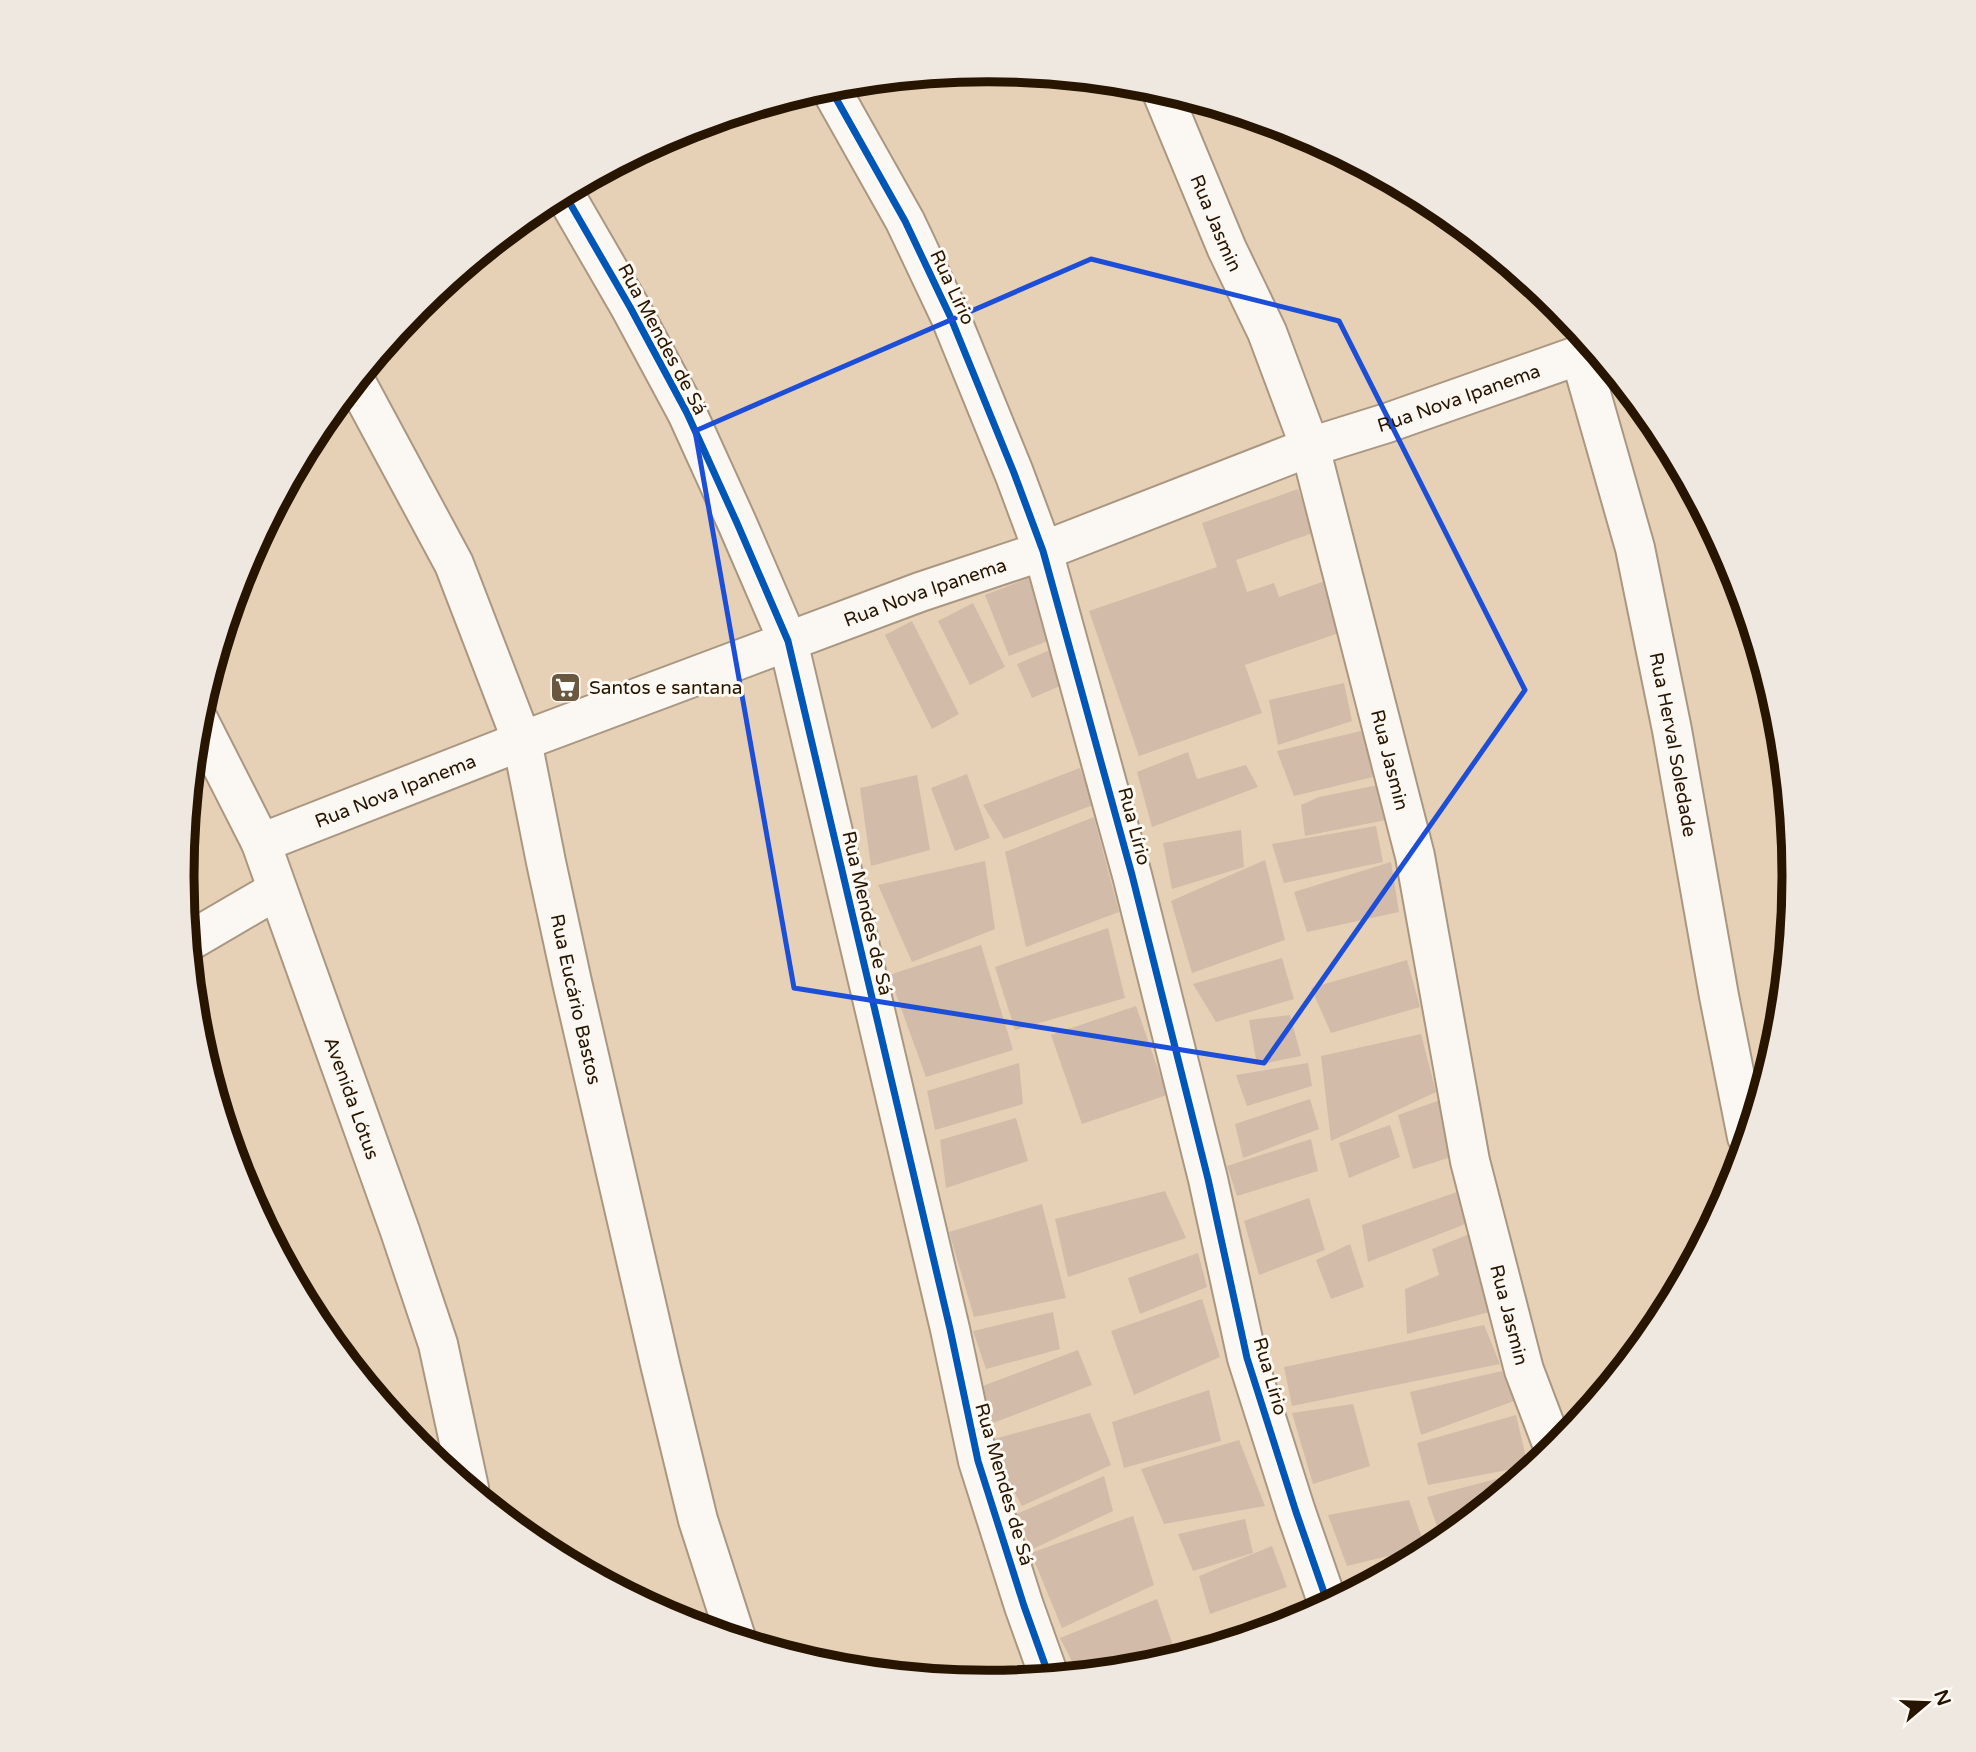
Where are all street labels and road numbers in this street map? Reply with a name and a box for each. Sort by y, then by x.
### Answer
street label: Rua Jasmin [1185,172,1246,275]
street label: Rua Lírio [925,247,979,328]
street label: Rua Mendes de Sá [613,260,711,419]
street label: Rua Nova Ipanema [1375,360,1543,437]
street label: Rua Nova Ipanema [841,554,1010,632]
street label: Rua Herval Soledade [1644,650,1701,839]
street label: Rua Jasmin [1366,707,1413,813]
street label: Rua Nova Ipanema [312,750,479,833]
street label: Rua Lírio [1113,785,1155,868]
street label: Rua Mendes de Sá [837,829,897,998]
street label: Rua Eucário Bastos [546,912,605,1087]
street label: Avenida Lótus [319,1034,383,1163]
street label: Rua Jasmin [1485,1262,1532,1368]
street label: Rua Lírio [1248,1335,1292,1418]
street label: Rua Mendes de Sá [970,1400,1038,1568]

